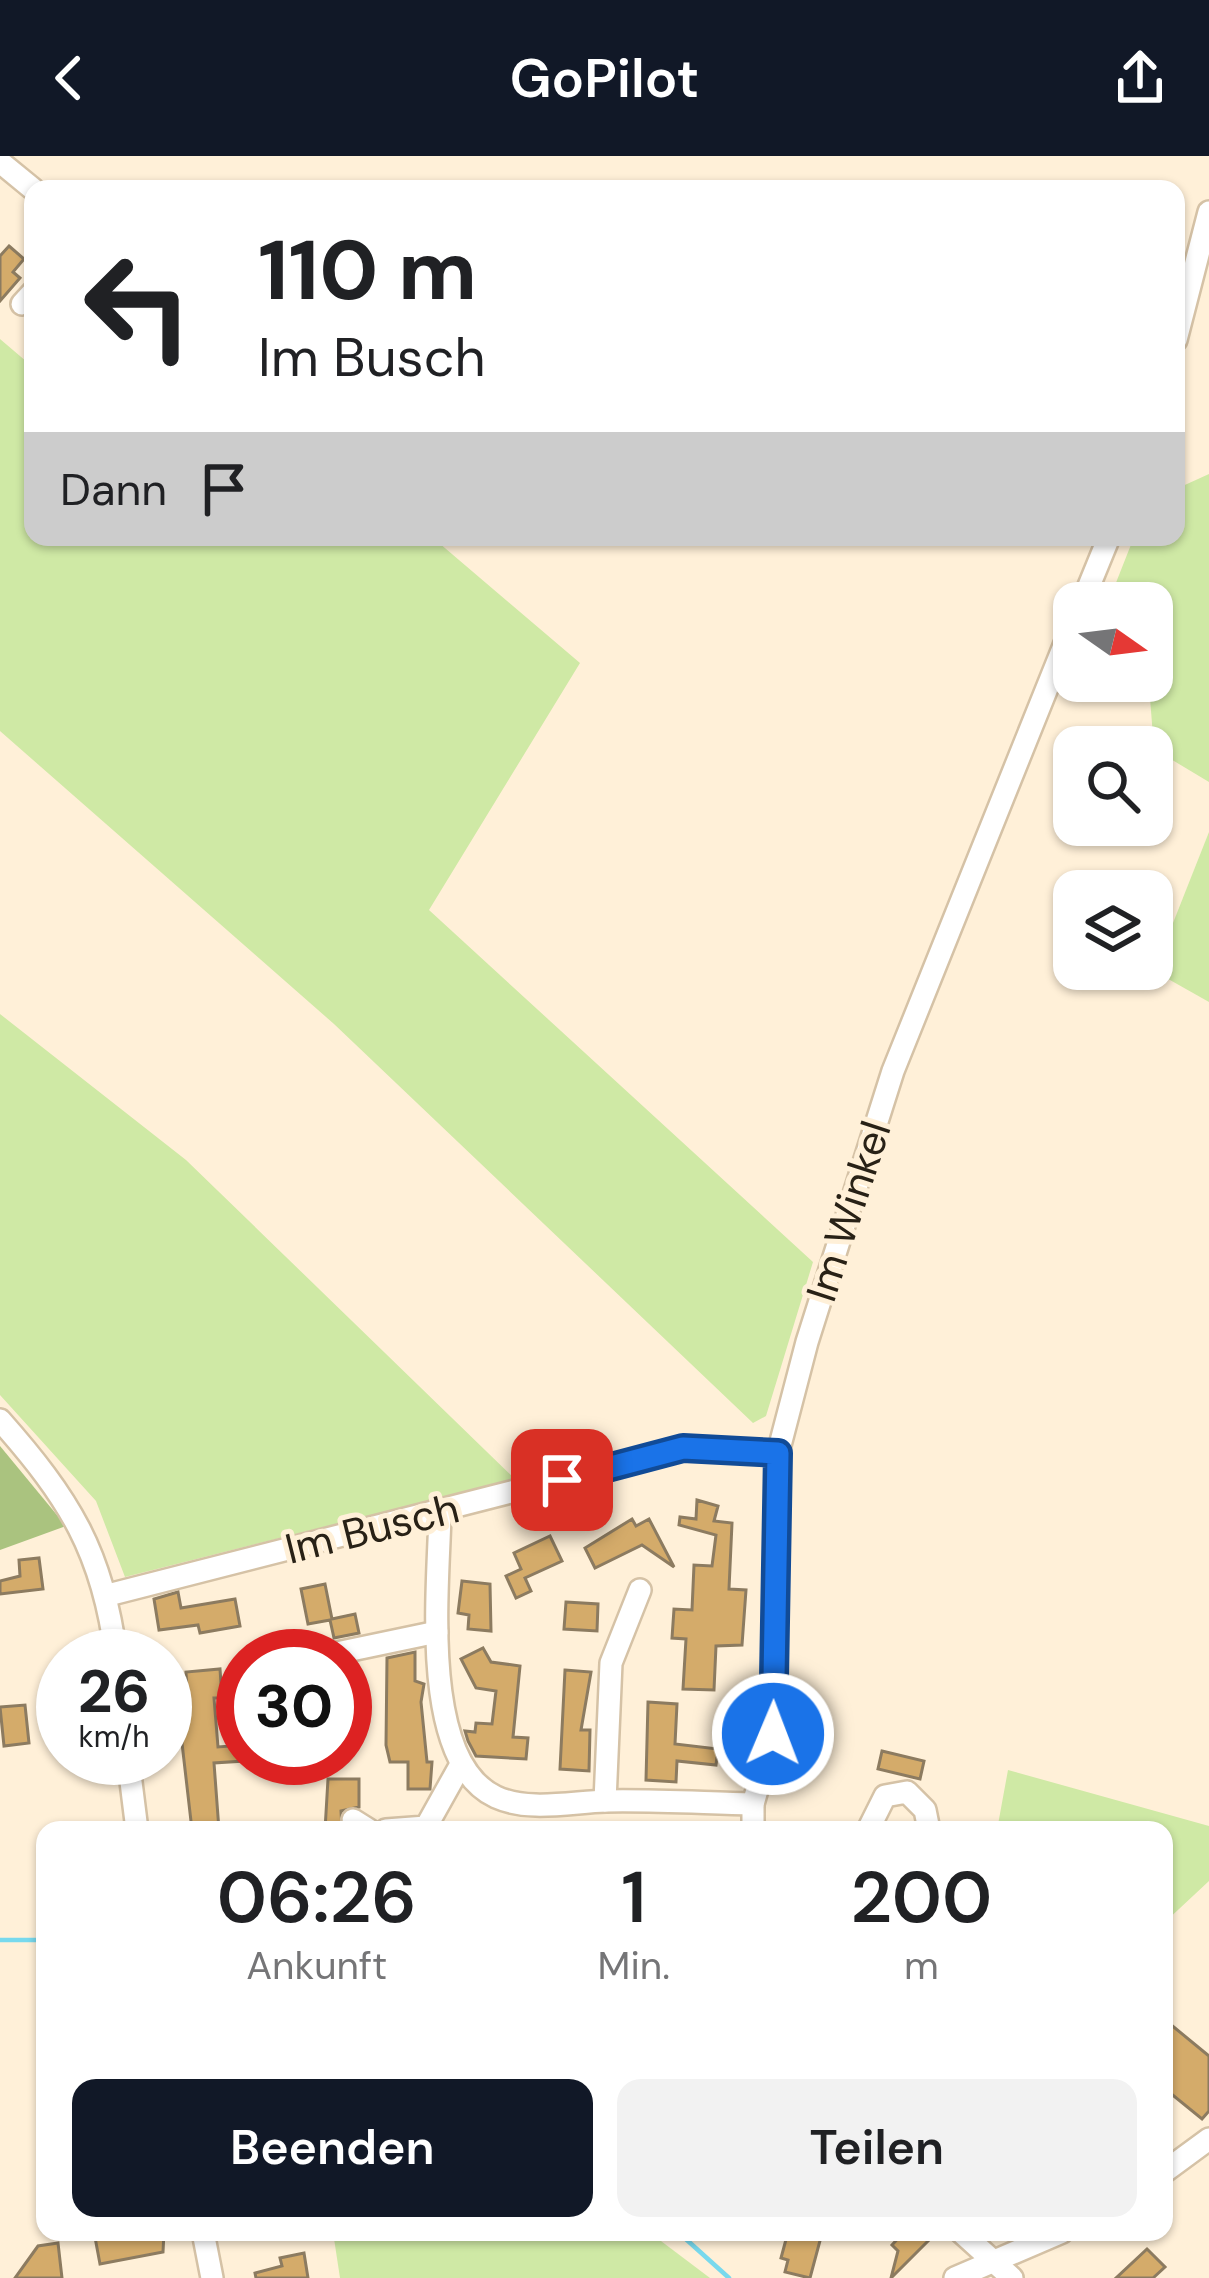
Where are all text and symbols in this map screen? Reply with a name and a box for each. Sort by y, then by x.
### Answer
text: GoPilot [510,43,699,114]
icon: back [36,45,102,111]
icon: share [1107,45,1173,111]
text: 110 m [258,216,477,325]
icon: left [60,228,216,384]
text: Im Busch [258,322,486,393]
icon: arrive [191,456,257,522]
text: Dann [60,460,167,519]
north arrow [1053,582,1173,702]
map controls [1053,582,1173,990]
button: search [1053,726,1173,846]
button: layers [1053,870,1173,990]
street label: Im Winkel [794,1114,903,1308]
pin [511,1429,613,1531]
icon: arrive [529,1447,595,1513]
street label: Im Busch [280,1480,465,1577]
speed limit sign: 30 [216,1629,372,1785]
text: 26 [78,1652,150,1731]
position arrow [710,1671,836,1797]
text: km/h [79,1717,149,1756]
text: 06:26 [217,1851,417,1944]
text: 1 [621,1851,646,1944]
text: 200 [851,1851,992,1944]
text: Ankunft [246,1940,387,1991]
text: Min. [598,1940,670,1991]
text: m [904,1940,939,1991]
button: Beenden [72,2079,593,2217]
button: Teilen [617,2079,1137,2217]

